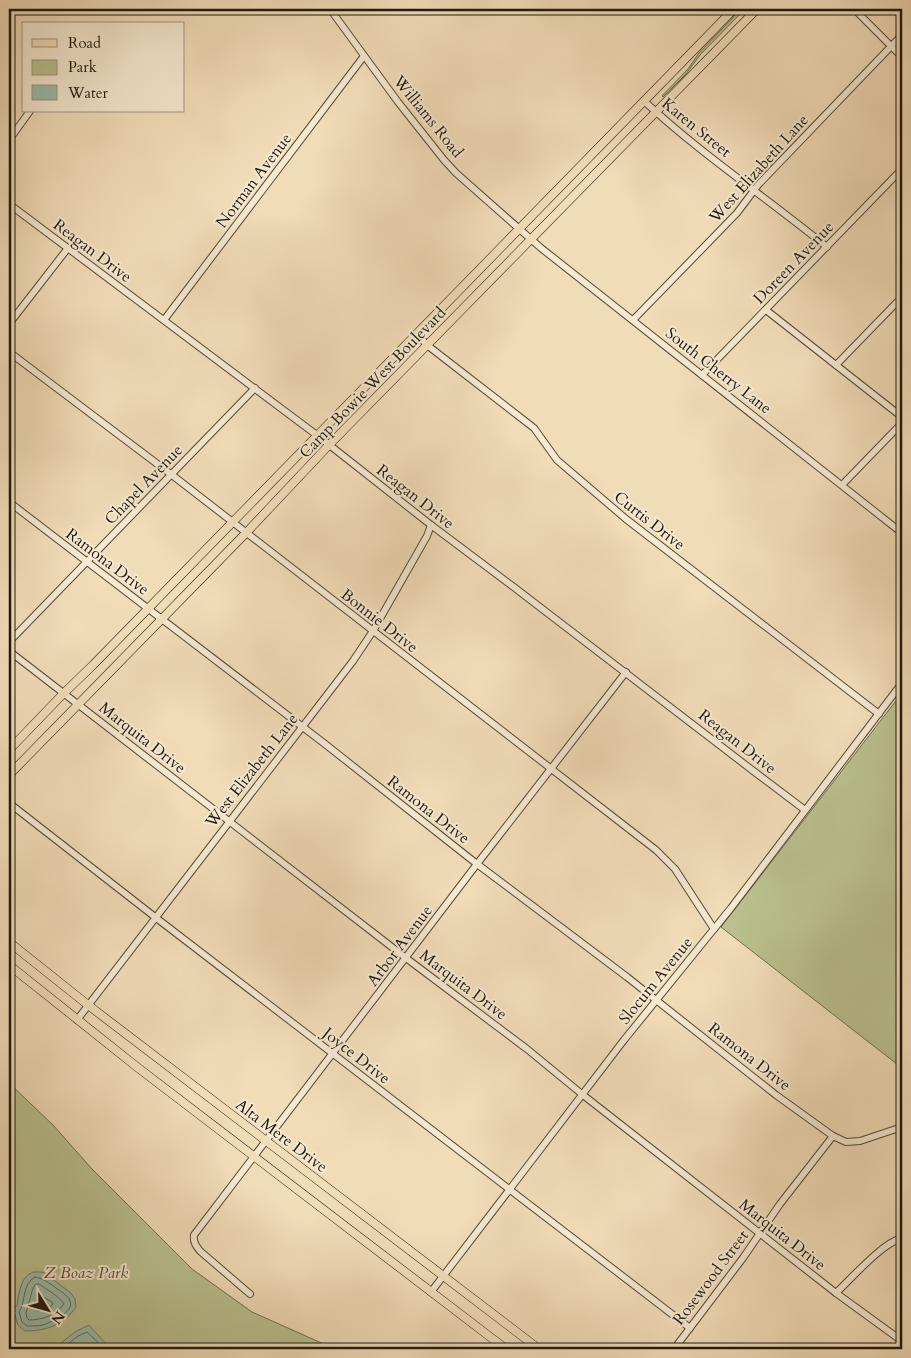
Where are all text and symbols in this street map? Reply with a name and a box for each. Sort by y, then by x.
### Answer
legend [22,22,185,112]
text: Road [68,33,101,53]
text: Park [68,57,97,77]
street label: Williams Road [388,70,469,163]
text: Water [67,83,109,103]
street label: Karen Street [657,93,736,163]
street label: West Elizabeth Lane [703,110,813,228]
street label: Norman Avenue [211,129,297,233]
street label: Reagan Drive [49,214,136,288]
street label: Doreen Avenue [749,216,839,309]
street label: Camp Bowie West Boulevard [294,302,451,463]
street label: South Cherry Lane [661,322,776,419]
street label: Chapel Avenue [100,440,188,530]
street label: Reagan Drive [372,459,459,534]
street label: Curtis Drive [609,486,690,556]
street label: Ramona Drive [61,523,154,600]
street label: Bonnie Drive [336,584,423,658]
street label: Marquita Drive [94,697,190,779]
street label: Reagan Drive [694,704,781,779]
street label: West Elizabeth Lane [200,709,303,833]
street label: Ramona Drive [383,771,474,849]
street label: Arbor Avenue [362,900,438,991]
street label: Slocum Avenue [614,932,698,1029]
street label: Marquita Drive [415,945,512,1025]
street label: Ramona Drive [704,1018,795,1096]
street label: Joyce Drive [316,1021,395,1089]
street label: Alta Mere Drive [231,1094,332,1178]
street label: Marquita Drive [734,1194,830,1276]
street label: Rosewood Street [668,1226,754,1330]
park label: Z Boaz Park [44,1262,128,1284]
north arrow [22,1286,72,1336]
text: N [47,1307,69,1328]

